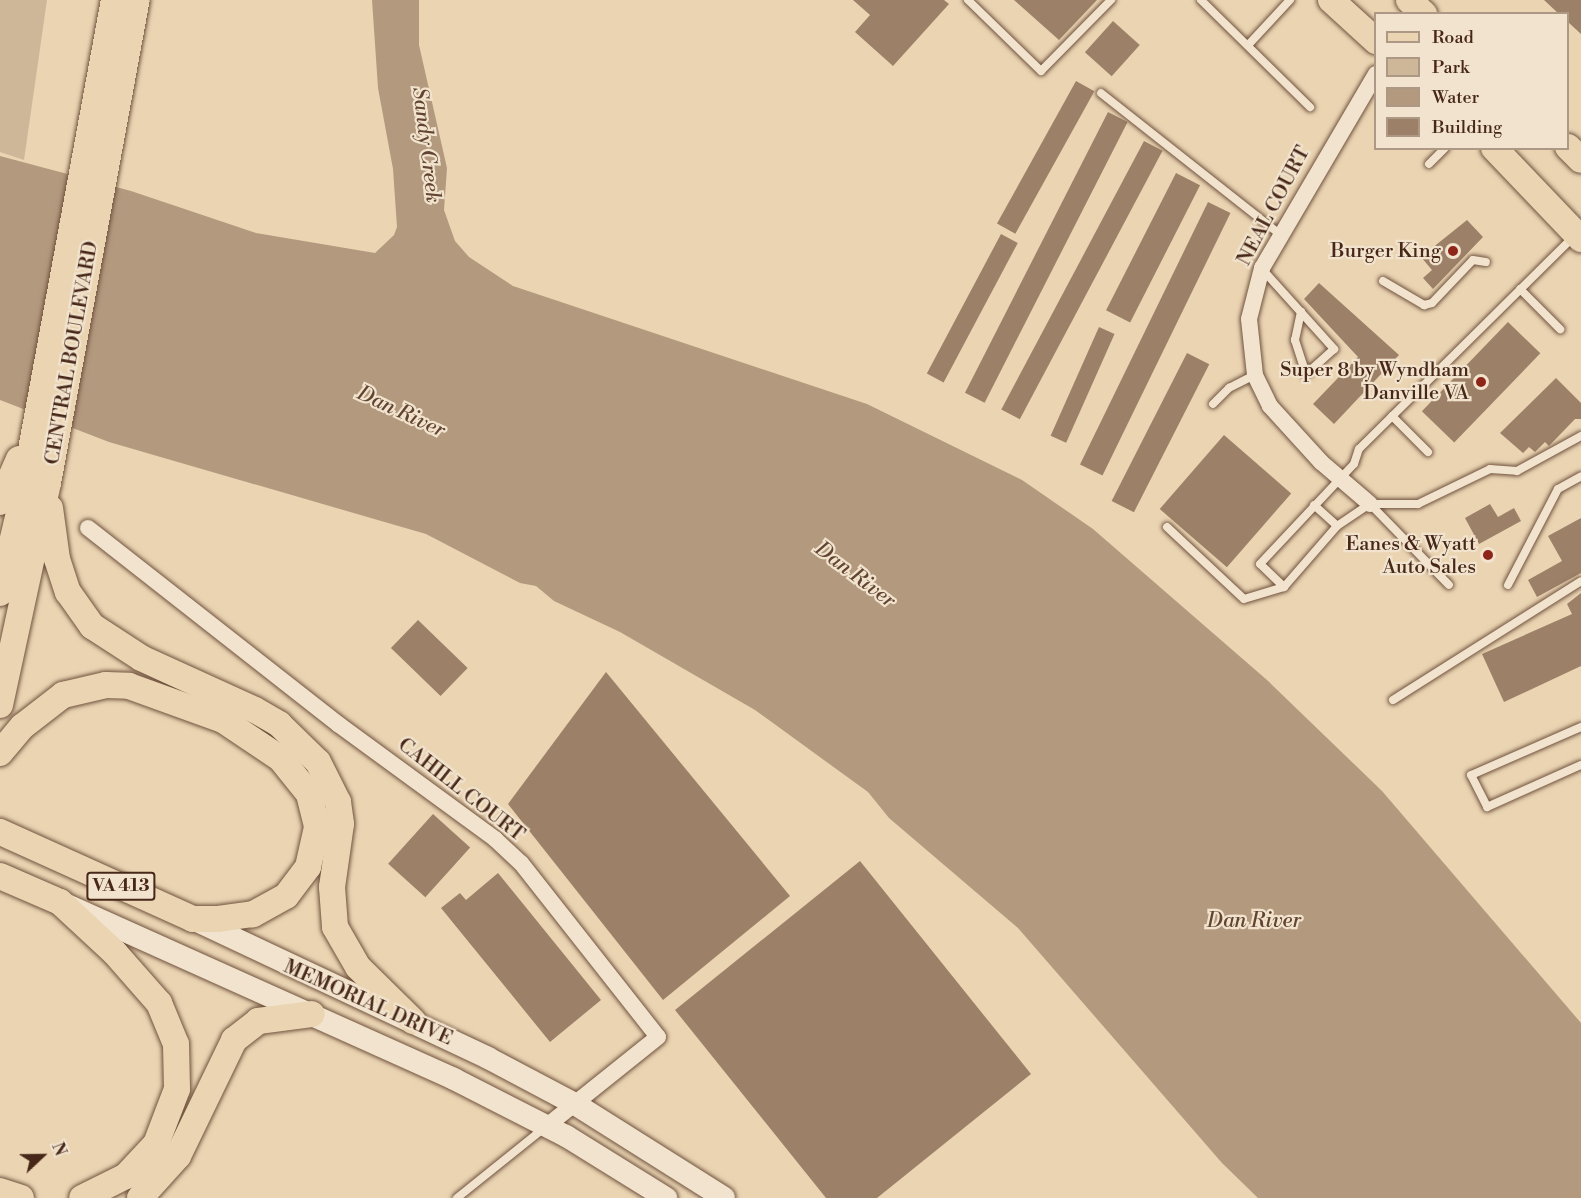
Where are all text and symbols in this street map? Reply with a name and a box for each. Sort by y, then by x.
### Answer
legend [1374,12,1569,150]
text: Road [1432,26,1474,49]
text: Park [1432,56,1469,79]
water label: Sandy Creek [406,86,446,204]
text: Water [1432,86,1479,109]
text: Building [1432,116,1502,139]
street label: NEAL COURT [1232,142,1316,270]
street label: CENTRAL BOULEVARD [41,239,103,467]
place label: Burger King [1331,239,1441,263]
marker: Burger King [1446,244,1460,258]
place label: Super 8 by Wyndham Danville VA [1280,358,1469,405]
marker: Super 8 by Wyndham Danville VA [1474,375,1488,389]
water label: Dan River [353,381,449,443]
place label: Eanes & Wyatt Auto Sales [1345,532,1476,579]
water label: Dan River [810,537,900,613]
marker: Eanes & Wyatt Auto Sales [1481,548,1495,562]
street label: CAHILL COURT [393,733,529,847]
road number: VA 413 [85,871,157,901]
water label: Dan River [1207,908,1301,934]
street label: MEMORIAL DRIVE [280,955,456,1051]
north arrow [12,1126,72,1186]
text: N [47,1140,70,1159]

